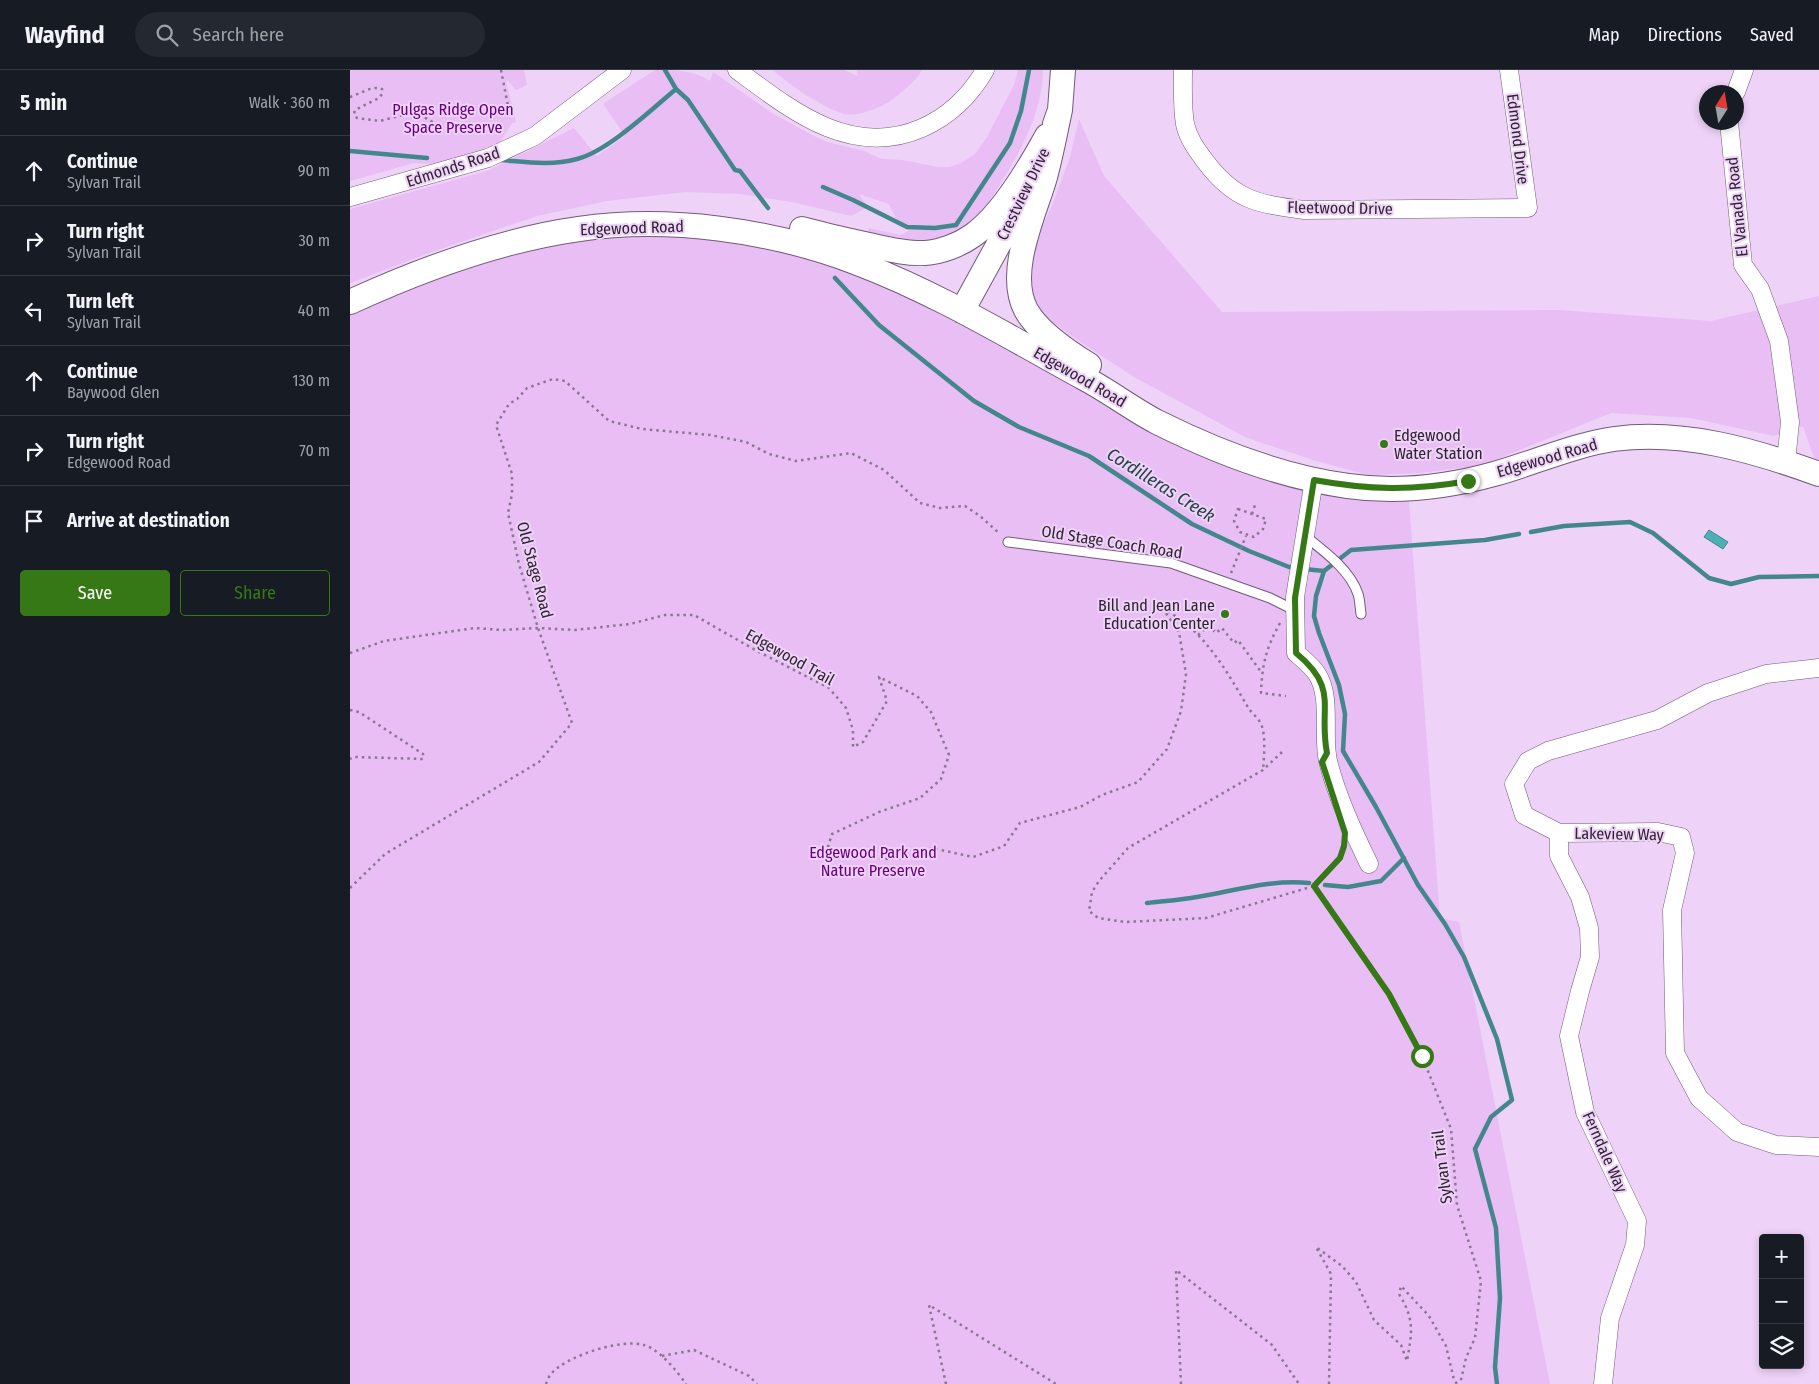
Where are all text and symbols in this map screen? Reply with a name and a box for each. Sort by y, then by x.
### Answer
search box [135,12,485,57]
text: Wayfind [25,21,105,49]
icon: search [153,21,181,49]
text: Search here [193,23,284,46]
text: Map [1588,24,1620,46]
text: Directions [1648,24,1722,46]
text: Saved [1750,24,1794,46]
north arrow [1699,85,1744,130]
text: 5 min [20,90,67,116]
text: Walk · 360 m [249,93,330,112]
street label: Edmond Drive [1503,93,1533,185]
park label: Pulgas Ridge Open Space Preserve [392,100,514,137]
street label: Edmonds Road [404,143,502,191]
street label: Crestview Drive [993,145,1054,243]
text: Continue [67,150,138,173]
street label: El Vanada Road [1722,156,1752,258]
icon: ahead [20,157,48,185]
text: 90 m [298,161,330,180]
text: Sylvan Trail [67,173,141,192]
street label: Fleetwood Drive [1287,198,1393,218]
street label: Edgewood Road [580,217,684,239]
text: Turn right [67,220,144,243]
icon: right [20,227,48,255]
text: 30 m [298,231,330,250]
text: Sylvan Trail [67,243,141,262]
text: Turn left [67,290,134,313]
icon: left [20,297,48,325]
text: 40 m [298,301,330,320]
text: Sylvan Trail [67,313,141,332]
street label: Edgewood Road [1030,343,1130,411]
text: Continue [67,360,138,383]
icon: ahead [20,367,48,395]
text: 130 m [292,371,330,390]
text: Baywood Glen [67,383,160,402]
place label: Edgewood Water Station [1394,426,1483,463]
text: Turn right [67,430,144,453]
street label: Edgewood Road [1495,435,1599,481]
icon: right [20,437,48,465]
marker: Edgewood Water Station [1378,438,1390,450]
text: 70 m [299,441,330,460]
water label: Cordilleras Creek [1103,443,1219,527]
text: Edgewood Road [67,453,171,472]
route end [1457,470,1480,493]
icon: arrive [20,507,48,535]
text: Arrive at destination [67,509,230,532]
street label: Old Stage Road [513,520,557,620]
street label: Old Stage Coach Road [1040,521,1184,563]
button: Save [20,570,170,616]
button: Share [180,570,330,616]
place label: Bill and Jean Lane Education Center [1098,596,1215,633]
marker: Bill and Jean Lane Education Center [1219,608,1231,620]
street label: Edgewood Trail [742,625,838,689]
street label: Lakeview Way [1574,824,1665,844]
park label: Edgewood Park and Nature Preserve [809,843,937,880]
route start [1411,1045,1434,1068]
street label: Ferndale Way [1579,1109,1632,1196]
street label: Sylvan Trail [1428,1129,1456,1205]
map controls [1759,1234,1804,1369]
button: + [1759,1234,1804,1279]
button: − [1759,1279,1804,1324]
button: layers [1759,1324,1804,1369]

